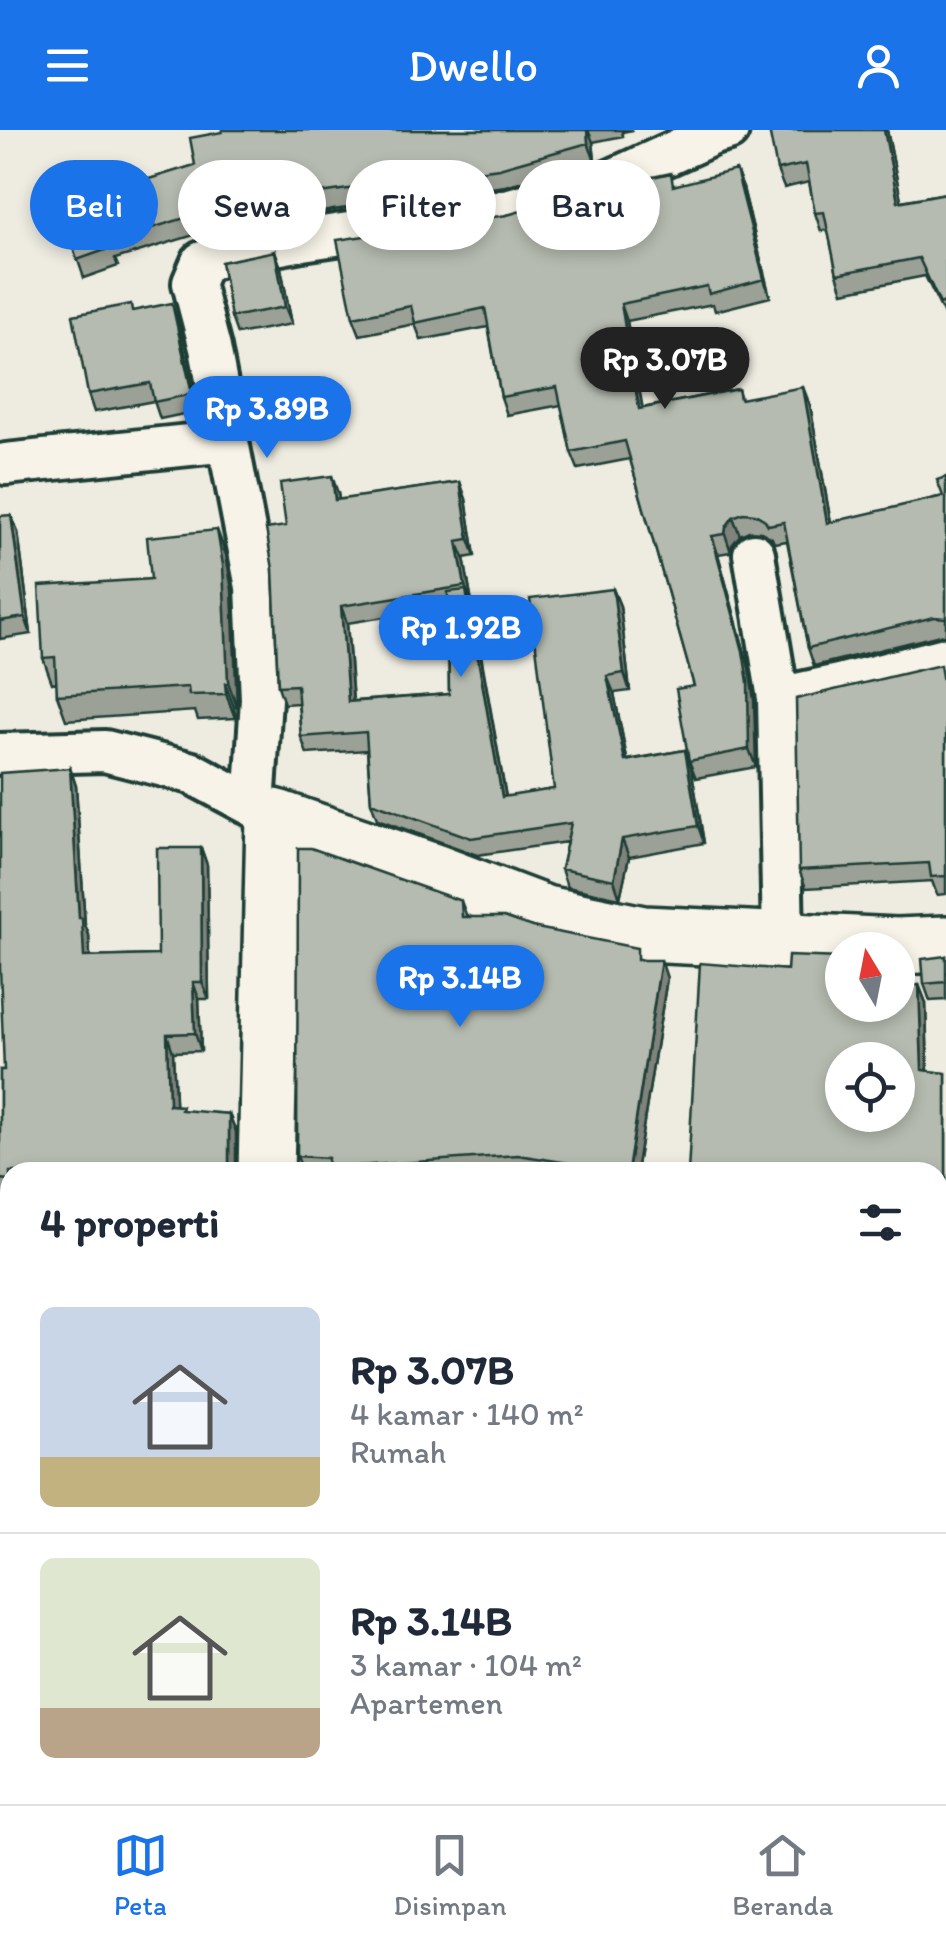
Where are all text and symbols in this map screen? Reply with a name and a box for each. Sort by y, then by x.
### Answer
icon: menu [40,38,95,93]
text: Dwello [408,38,538,92]
icon: person [851,38,906,93]
chip: Beli [30,160,158,250]
chip: Sewa [178,160,326,250]
chip: Filter [346,160,496,250]
chip: Baru [516,160,660,250]
pin: Rp 3.07B [562,327,768,412]
text: Rp 3.07B [602,340,728,378]
pin: Rp 3.89B [164,376,370,461]
text: Rp 3.89B [205,389,329,427]
pin: Rp 1.92B [358,595,564,680]
text: Rp 1.92B [401,608,521,646]
north arrow [825,932,915,1022]
map controls [825,932,915,1132]
pin: Rp 3.14B [357,945,563,1030]
text: Rp 3.14B [398,958,522,996]
button: locate [825,1042,915,1132]
icon: filters [853,1195,908,1250]
text: 4 properti [40,1197,219,1248]
text: Rp 3.07B [350,1344,514,1395]
icon: home [120,1347,240,1467]
text: 4 kamar · 140 m² [350,1395,584,1433]
text: Rumah [350,1433,446,1471]
text: Rp 3.14B [350,1595,512,1646]
icon: home [120,1598,240,1718]
text: 3 kamar · 104 m² [350,1646,582,1684]
text: Apartemen [350,1684,503,1722]
tab: Peta [113,1828,168,1922]
tab: Disimpan [393,1828,507,1922]
tab: Beranda [732,1828,833,1922]

